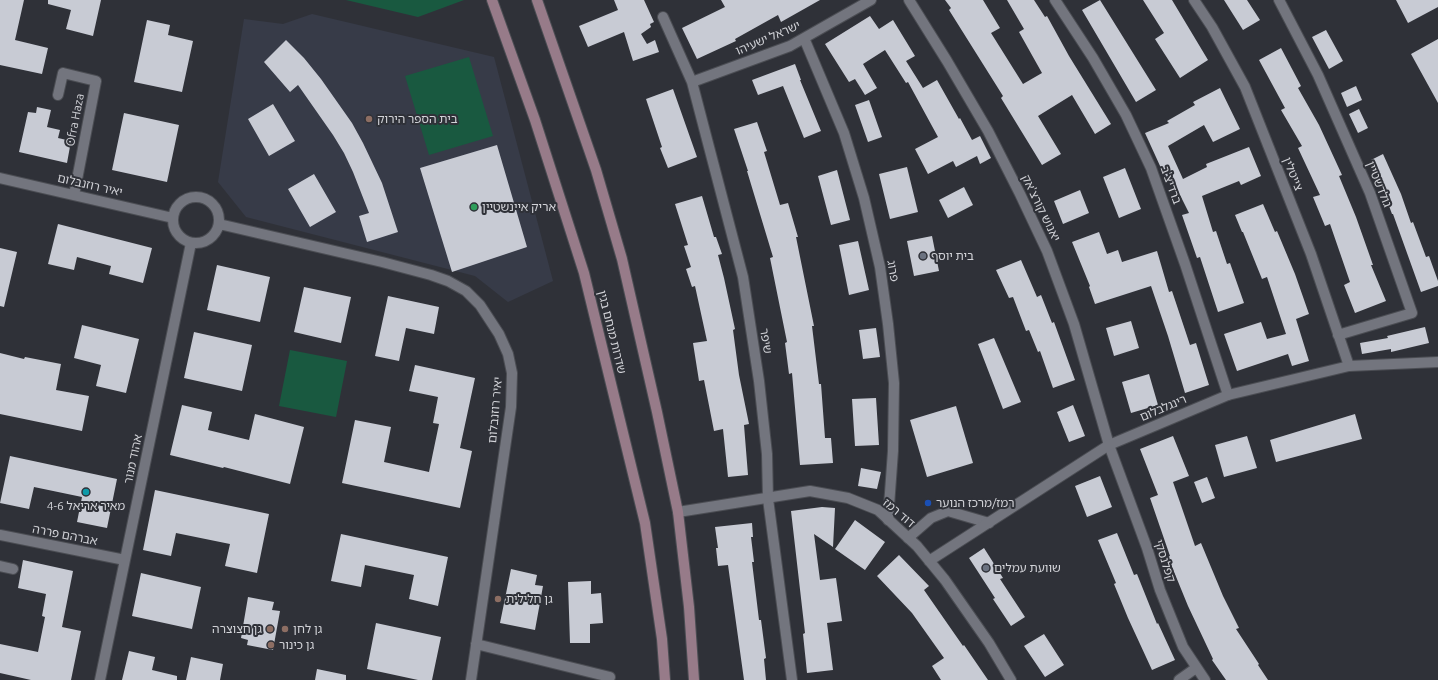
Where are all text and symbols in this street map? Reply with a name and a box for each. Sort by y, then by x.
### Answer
street label: ישראל ישעיהו [733,18,803,58]
street label: Ofra Haza [63,92,87,148]
place label: בית הספר הירוק [377,112,458,126]
marker: בית הספר הירוק [364,114,374,124]
street label: צייטלין [1280,155,1306,193]
street label: גולדשטיין [1363,159,1395,209]
street label: ברדיצ'ב [1158,164,1184,206]
street label: יאיר רוזנבלום [56,171,124,199]
street label: יאנוש קורצ'אק [1019,172,1063,244]
place label: אריק איינשטיין [482,200,556,214]
marker: אריק איינשטיין [469,202,479,212]
place label: בית יוסף [931,249,974,263]
marker: בית יוסף [918,251,928,261]
street label: פרוג [884,259,902,283]
street label: שדרות מנחם בגין [595,289,629,375]
street label: שיפר [757,327,775,355]
street label: יאיר רוזנבלום [485,376,505,444]
street label: רינגלבלום [1138,392,1188,424]
street label: אהוד מנור [121,433,145,485]
marker: מאיר אריאל 4-6 [81,487,91,497]
street label: דוד רמז [880,495,918,531]
place label: רמז/מרכז הנוער [936,496,1014,510]
marker: רמז/מרכז הנוער [923,498,933,508]
place label: מאיר אריאל 4-6 [47,499,125,513]
street label: אברהם פררה [31,522,99,548]
street label: קפלנסקי [1151,538,1179,584]
place label: שוועת עמלים [994,561,1061,575]
marker: שוועת עמלים [981,563,991,573]
place label: גן חלילית [506,592,553,606]
marker: גן חלילית [493,594,503,604]
place label: גן חצוצרה [212,622,262,636]
place label: גן לחן [293,622,322,636]
marker: גן חצוצרה [265,624,275,634]
marker: גן לחן [280,624,290,634]
place label: גן כינור [279,638,314,652]
marker: גן כינור [266,640,276,650]

